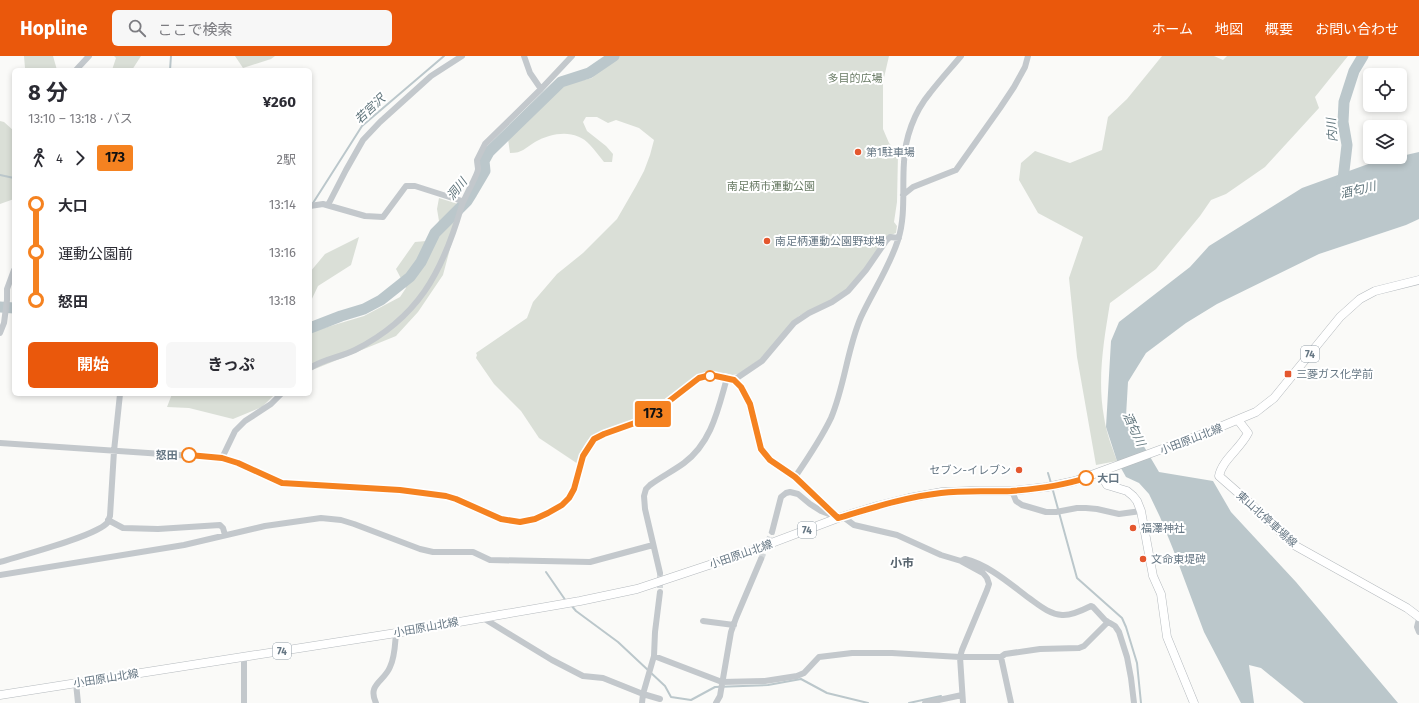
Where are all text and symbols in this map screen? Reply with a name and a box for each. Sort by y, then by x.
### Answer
search box [112,10,392,46]
text: Hopline [20,17,88,40]
icon: search [126,17,148,39]
text: ここで検索 [158,21,233,39]
text: ホーム [1151,21,1193,38]
text: 地図 [1215,21,1243,38]
text: 概要 [1265,21,1293,38]
text: お問い合わせ [1315,21,1399,38]
map controls [1363,68,1407,164]
button: locate [1363,68,1407,112]
park label: 多目的広場 [828,72,883,85]
text: 8 分 [28,79,68,106]
water label: 若宮沢 [352,90,389,126]
text: ¥260 [263,93,296,111]
text: 13:10 – 13:18 · バス [28,111,133,126]
water label: 内川 [1324,116,1340,142]
button: layers [1363,120,1407,164]
place label: 第1駐車場 [866,146,915,159]
icon: walk [28,147,50,169]
icon: forward [69,147,91,169]
marker: 第1駐車場 [853,147,863,157]
text: 173 [105,149,125,166]
text: 4 [56,151,63,166]
text: 2駅 [277,152,296,167]
water label: 洞川 [444,174,471,203]
water label: 酒匂川 [1339,179,1379,201]
park label: 南足柄市運動公園 [727,180,815,193]
text: 大口 [58,197,88,215]
text: 13:14 [269,197,296,212]
place label: 南足柄運動公園野球場 [775,235,885,248]
marker: 南足柄運動公園野球場 [762,236,772,246]
text: 運動公園前 [58,245,133,263]
text: 13:16 [269,245,296,260]
text: 怒田 [58,293,88,311]
text: 13:18 [268,293,296,308]
button: 開始 [28,342,158,388]
button: きっぷ [166,342,296,388]
road number: 74 [1301,346,1319,362]
place label: 三菱ガス化学前 [1296,368,1373,381]
marker: 三菱ガス化学前 [1283,369,1293,379]
unlabelled marker [704,370,716,382]
line badge: 173 [630,401,676,427]
text: 173 [643,405,663,422]
water label: 酒匂川 [1120,410,1149,450]
street label: 小田原山北線 [1158,422,1224,457]
marker: 怒田 [181,447,197,463]
place label: 怒田 [156,449,178,462]
place label: セブン-イレブン [930,464,1011,477]
marker: セブン-イレブン [1014,465,1024,475]
marker: 大口 [1078,470,1094,486]
place label: 大口 [1097,472,1119,485]
street label: 東山北停車場線 [1234,489,1300,550]
road number: 74 [798,522,816,538]
place label: 福澤神社 [1141,522,1185,535]
marker: 福澤神社 [1128,523,1138,533]
street label: 小田原山北線 [708,538,774,571]
place label: 文命東堤碑 [1151,553,1206,566]
marker: 文命東堤碑 [1138,554,1148,564]
district label: 小市 [890,556,914,570]
street label: 小田原山北線 [392,615,460,640]
road number: 74 [273,643,291,659]
street label: 小田原山北線 [72,667,140,690]

